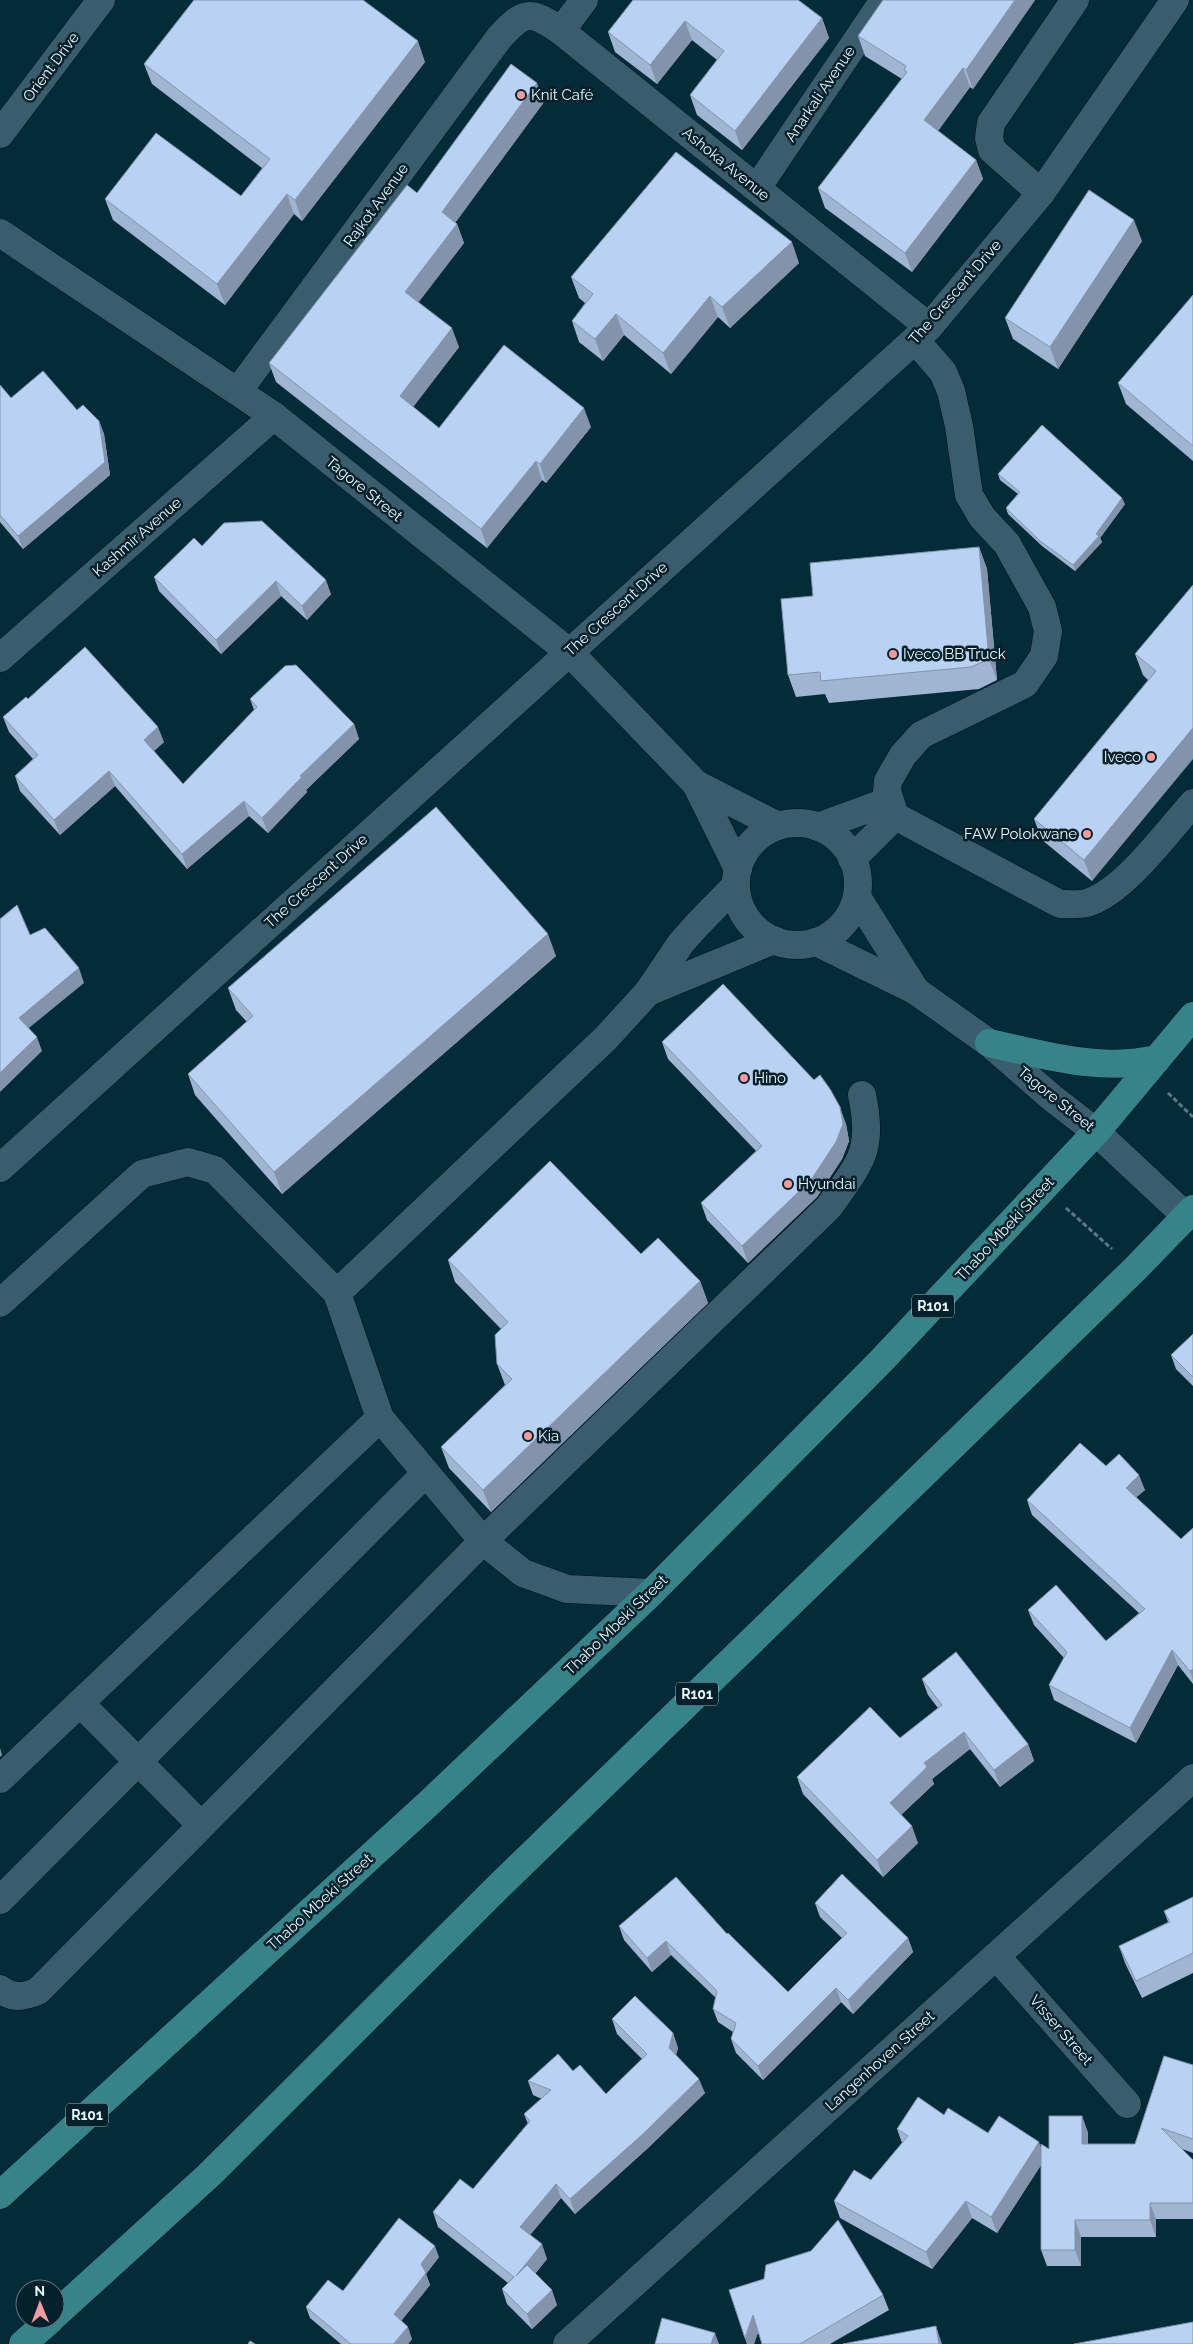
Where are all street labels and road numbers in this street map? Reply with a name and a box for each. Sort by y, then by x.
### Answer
street label: Orient Drive [19,29,83,105]
street label: Anarkali Avenue [781,42,859,145]
street label: Ashoka Avenue [679,123,773,205]
street label: Rajkot Avenue [340,160,412,250]
street label: The Crescent Drive [905,236,1005,348]
street label: Tagore Street [322,453,406,525]
street label: Kashmir Avenue [89,493,185,580]
street label: The Crescent Drive [561,558,671,660]
street label: The Crescent Drive [261,830,371,932]
street label: Tagore Street [1014,1063,1098,1135]
street label: Thabo Mbeki Street [952,1173,1058,1285]
road number: R101 [912,1294,954,1318]
street label: Thabo Mbeki Street [561,1571,671,1679]
road number: R101 [676,1682,718,1706]
street label: Thabo Mbeki Street [263,1850,377,1954]
street label: Visser Street [1026,1991,1096,2069]
street label: Langenhoven Street [822,2007,938,2115]
road number: R101 [66,2104,108,2126]

